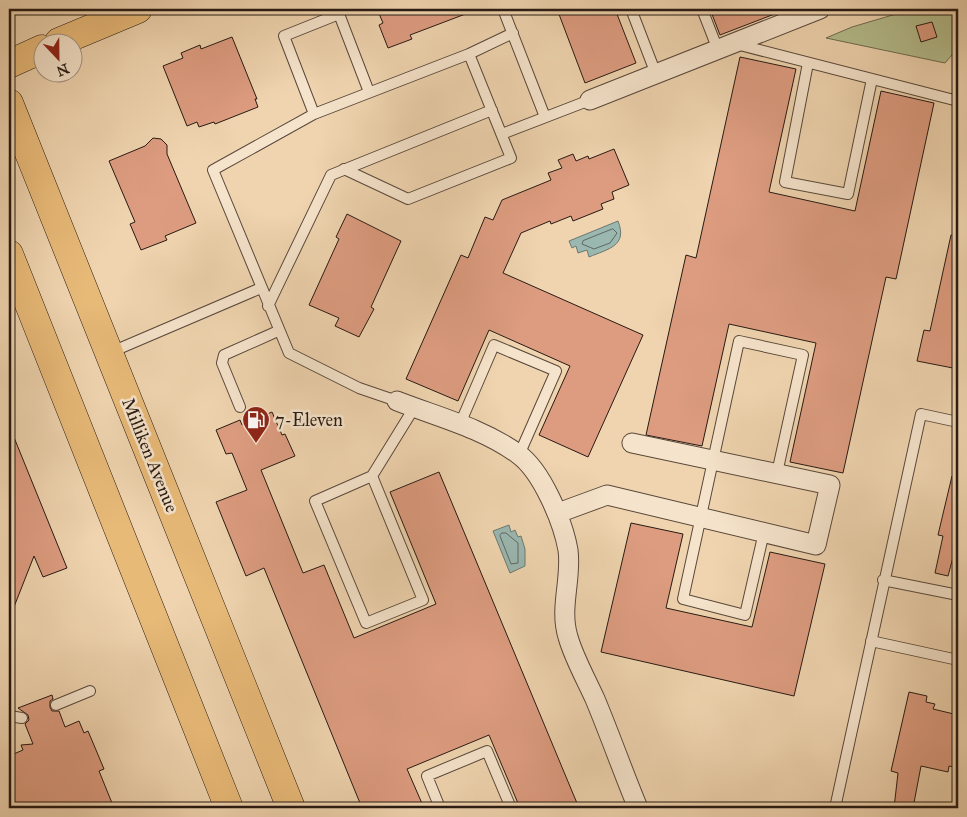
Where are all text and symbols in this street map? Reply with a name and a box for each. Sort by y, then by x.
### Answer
north arrow [32,32,82,82]
text: N [54,59,71,80]
street label: Milliken Avenue [117,395,183,515]
fuel station icon: 7-Eleven [241,405,271,444]
place label: 7-Eleven [275,409,343,431]

